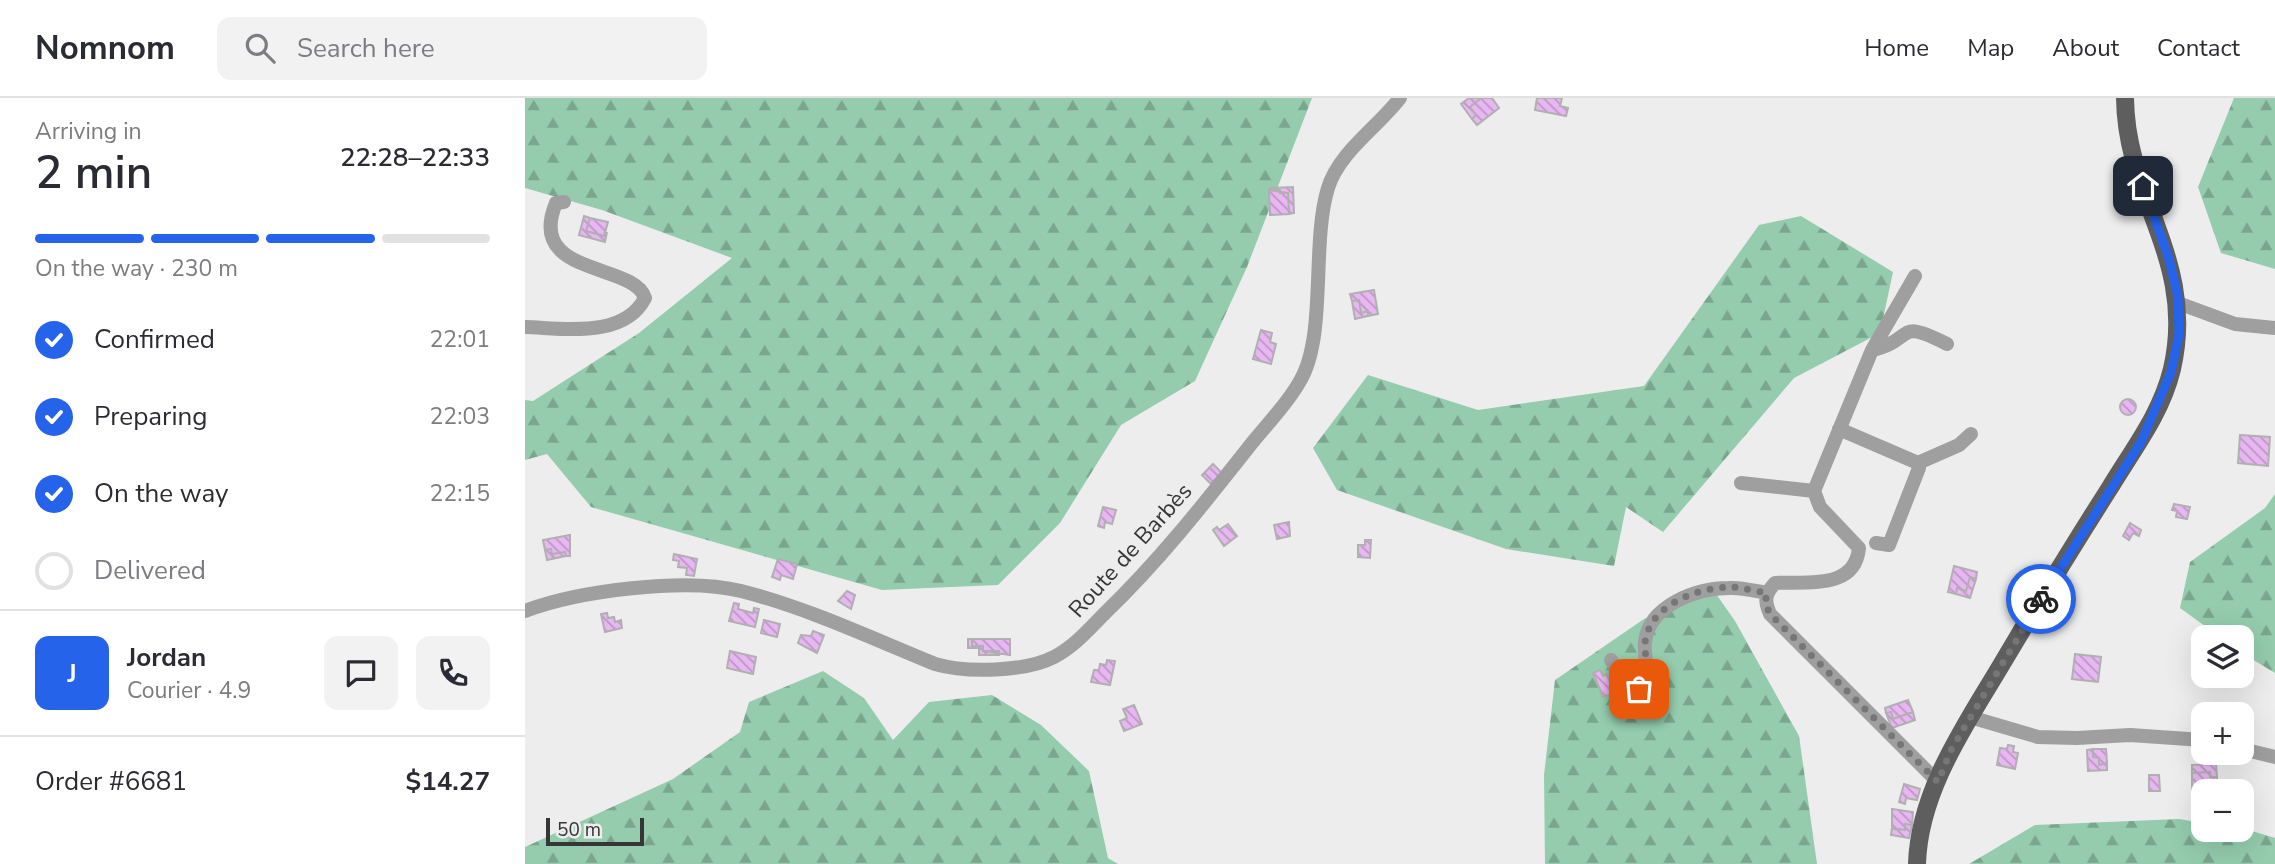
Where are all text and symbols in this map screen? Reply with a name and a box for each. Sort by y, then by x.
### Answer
search box [217,17,707,80]
text: Nomnom [35,26,175,71]
icon: search [241,29,279,67]
text: Search here [297,31,435,66]
text: Home [1864,32,1929,64]
text: Map [1967,32,2014,64]
text: About [2052,32,2119,64]
text: Contact [2157,32,2240,64]
text: Arriving in [35,116,142,147]
text: 22:28–22:33 [340,140,490,175]
text: 2 min [35,141,152,204]
pin [2113,156,2173,216]
icon: home [2124,167,2162,205]
text: On the way · 230 m [35,253,238,284]
icon: check [35,321,73,359]
text: Confirmed [94,322,215,357]
text: 22:01 [430,324,490,355]
icon: check [35,398,73,436]
text: Preparing [94,399,207,434]
text: 22:03 [430,401,490,432]
icon: check [35,475,73,513]
text: On the way [94,476,228,511]
street label: Route de Barbès [1062,476,1199,624]
text: 22:15 [430,478,490,509]
text: Delivered [94,553,206,588]
courier [2006,564,2076,634]
icon: bike [2022,580,2060,618]
map controls [2191,625,2254,842]
button: layers [2191,625,2254,688]
button: chat [324,636,398,710]
button: phone [416,636,490,710]
text: Jordan [127,640,206,675]
text: J [67,656,77,691]
pin [1609,659,1669,719]
icon: bag [1620,670,1658,708]
text: Courier · 4.9 [127,675,251,706]
button: + [2191,702,2254,765]
text: Order #6681 [35,764,187,799]
text: $14.27 [406,764,490,799]
button: − [2191,779,2254,842]
scale bar [546,815,644,847]
text: 50 m [557,817,601,843]

